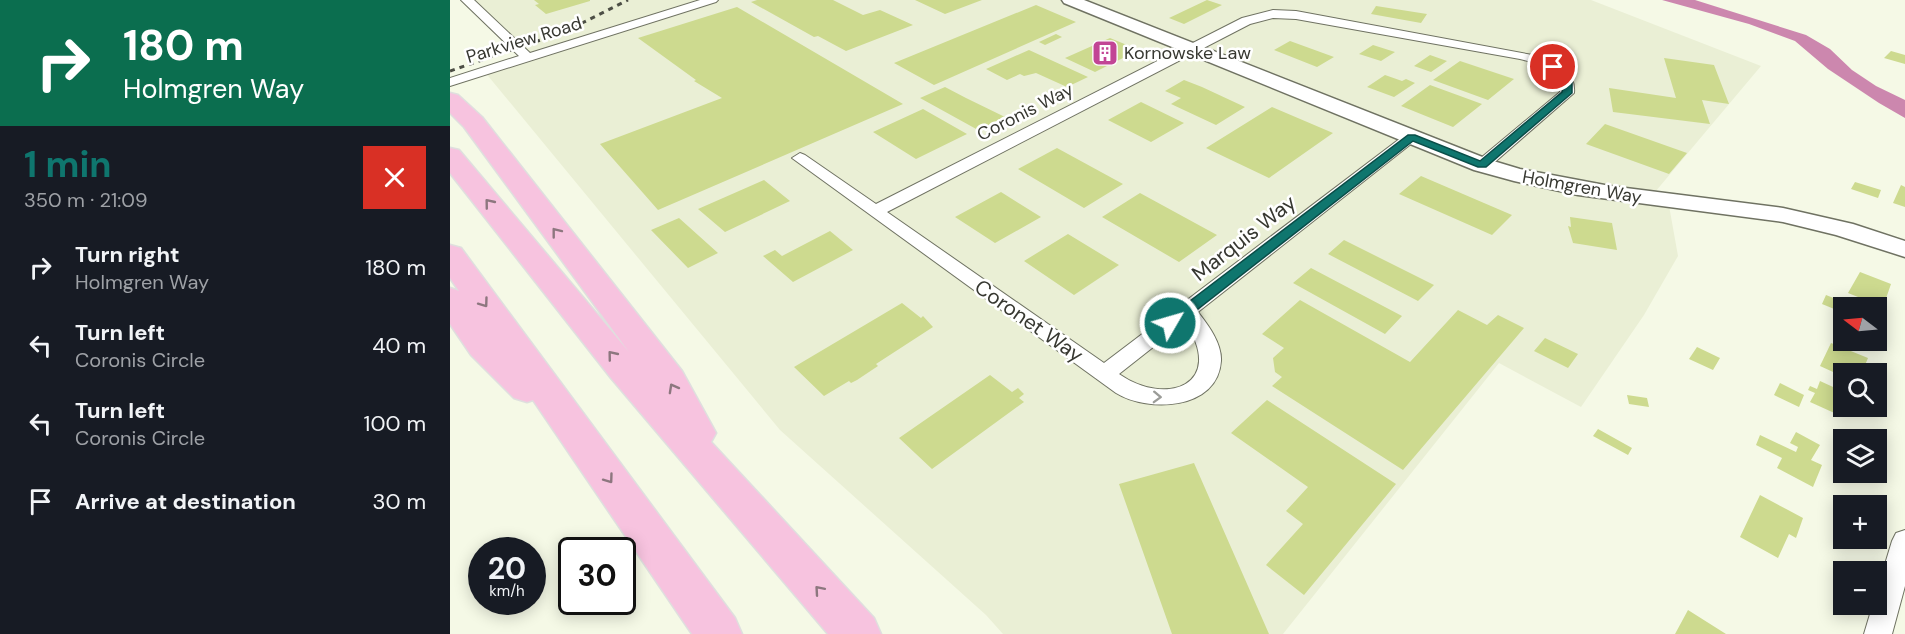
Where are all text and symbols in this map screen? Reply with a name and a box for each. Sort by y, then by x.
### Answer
street label: Parkview Road [463,11,585,69]
text: 180 m [123,18,244,73]
icon: right [24,24,102,102]
building icon: Kornowske Law [1090,38,1120,68]
place label: Kornowske Law [1124,41,1251,65]
pin [1527,41,1578,92]
icon: arrive [1536,50,1569,83]
text: Holmgren Way [123,71,304,106]
street label: Coronis Way [973,77,1077,147]
text: 1 min [24,141,112,188]
button: close [363,146,426,209]
street label: Holmgren Way [1520,165,1644,209]
text: 350 m · 21:09 [24,187,147,213]
street label: Marquis Way [1186,188,1302,287]
one-way arrow [485,199,496,210]
one-way arrow [553,228,564,239]
text: Turn right [75,240,180,269]
icon: right [24,251,57,284]
text: 180 m [365,253,426,282]
text: Holmgren Way [75,269,209,295]
street label: Coronet Way [969,273,1089,369]
position arrow [1138,291,1202,355]
one-way arrow [477,296,488,307]
north arrow [1833,297,1887,351]
map controls [1833,297,1887,615]
text: Turn left [75,318,165,347]
icon: left [24,329,57,362]
text: 40 m [372,331,426,360]
text: Coronis Circle [75,347,205,373]
one-way arrow [608,351,619,362]
button: search [1833,363,1887,417]
one-way arrow [669,384,680,394]
one-way arrow [1152,390,1161,403]
text: Turn left [75,396,165,425]
icon: left [24,407,57,440]
text: 100 m [364,409,426,438]
text: Coronis Circle [75,425,205,451]
button: layers [1833,429,1887,483]
one-way arrow [602,473,613,484]
icon: arrive [24,485,57,518]
text: Arrive at destination [75,487,296,516]
text: 30 m [372,487,426,516]
button: + [1833,495,1887,549]
speed limit sign: 30 [558,537,636,615]
text: 20 [488,549,526,588]
button: − [1833,561,1887,615]
text: km/h [489,581,525,601]
one-way arrow [815,586,826,597]

